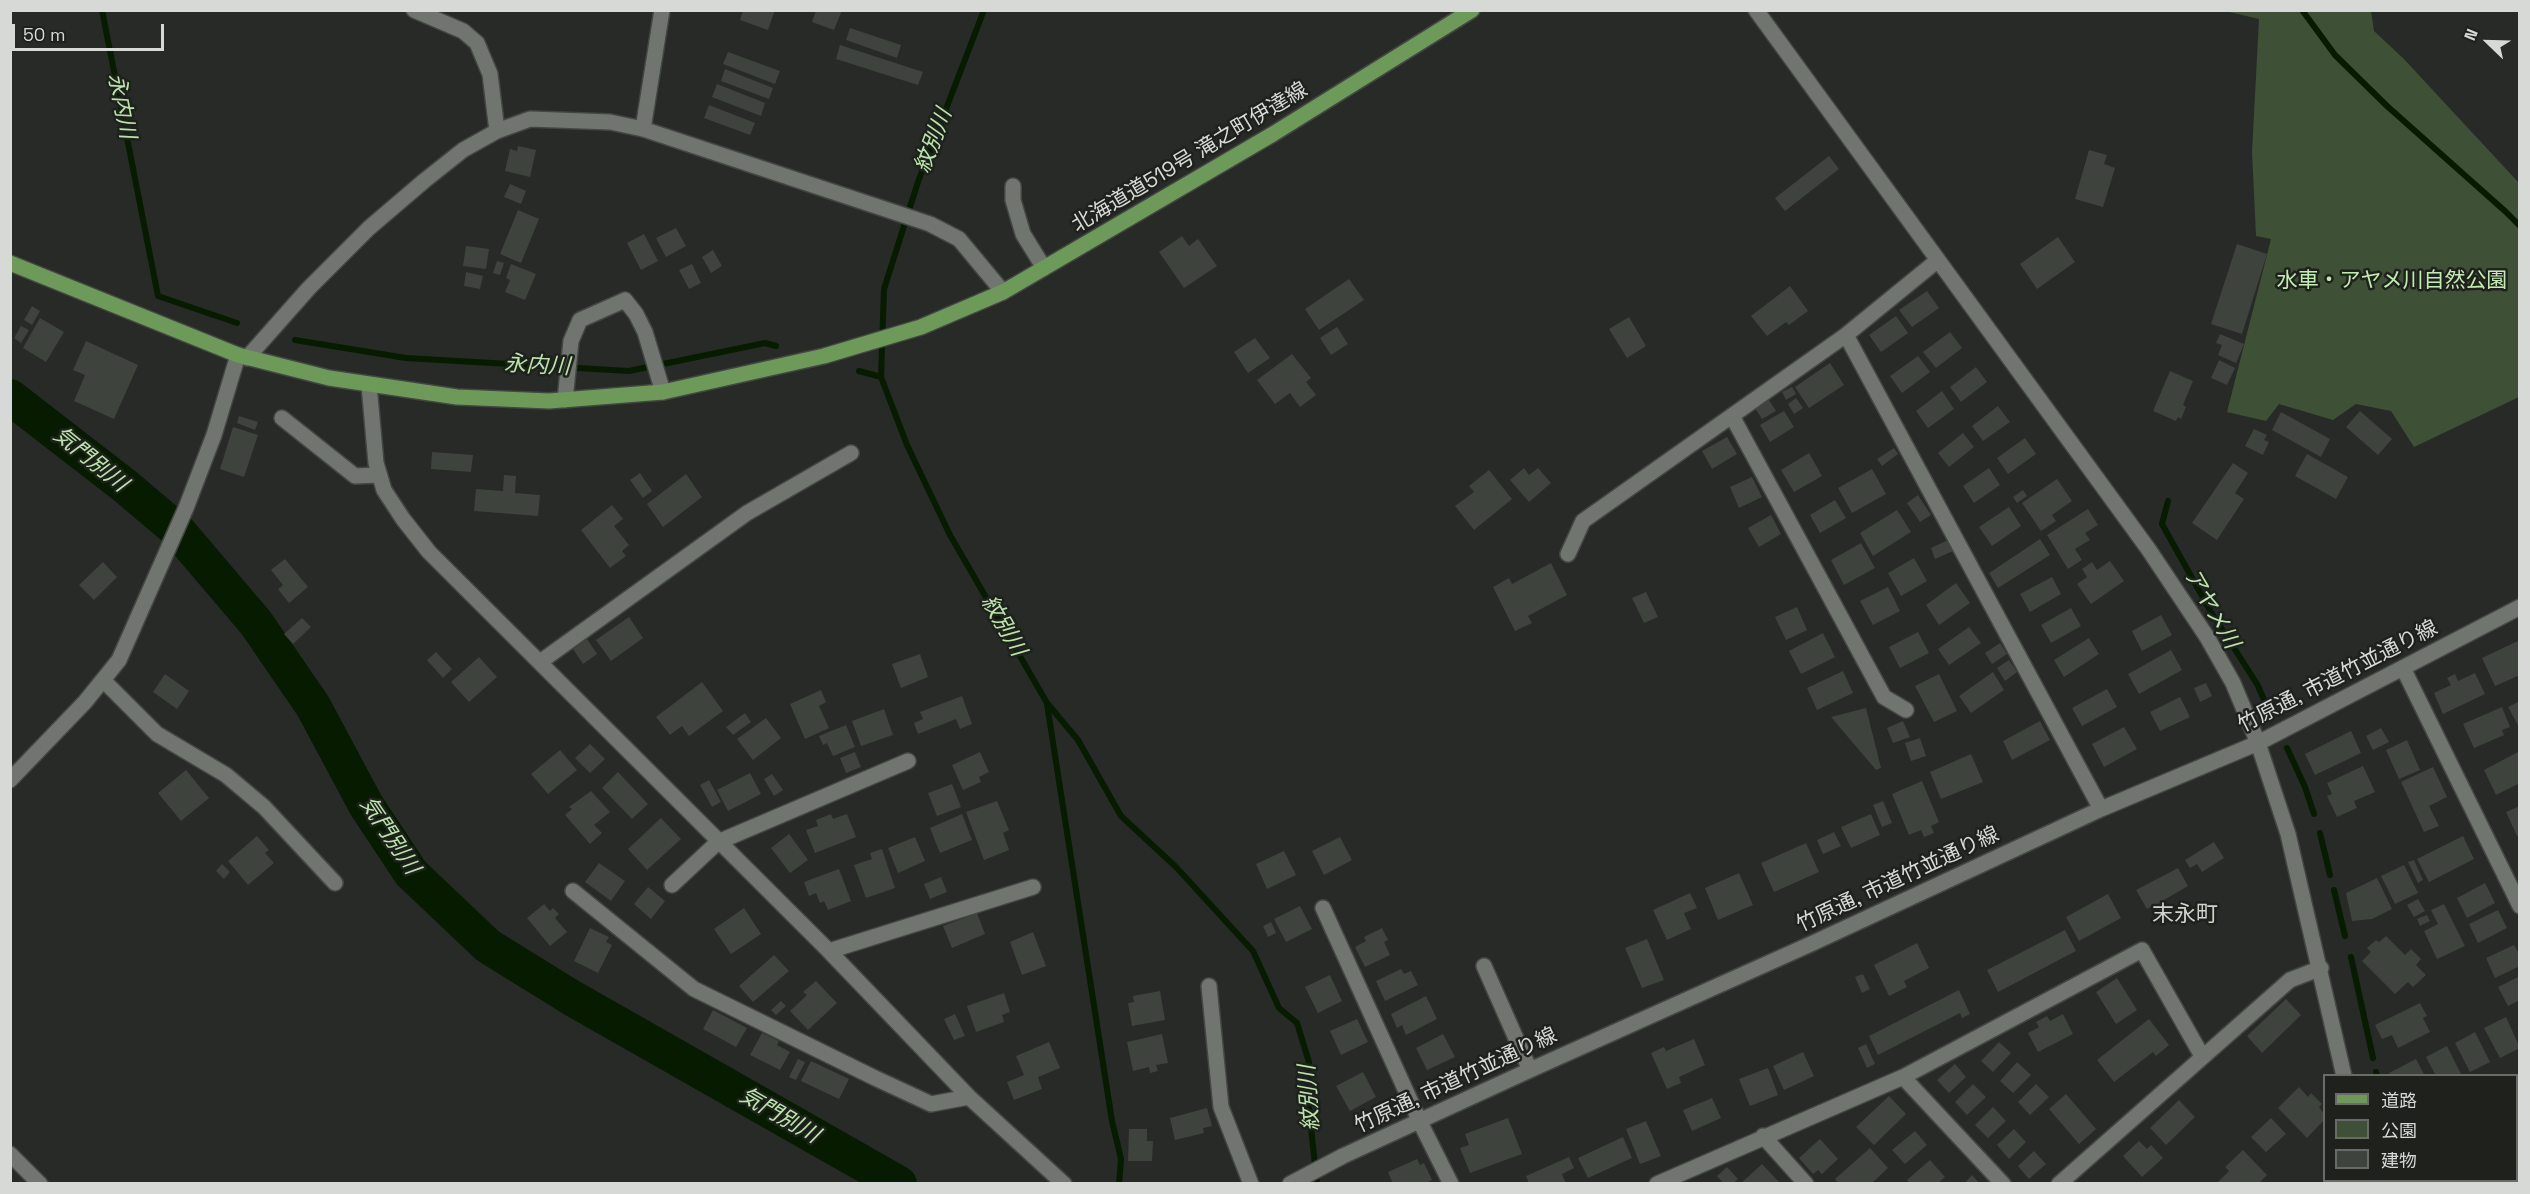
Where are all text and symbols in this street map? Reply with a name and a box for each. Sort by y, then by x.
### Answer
scale bar [15,12,166,50]
north arrow [2458,12,2518,72]
text: 50 m [23,23,65,46]
text: N [2459,26,2483,44]
water label: 永内川 [102,71,140,141]
street label: 北海道道519号 滝之町伊達線 [1068,78,1312,238]
water label: 紋別川 [910,105,958,177]
park label: 水車・アヤメ川自然公園 [2277,268,2507,294]
water label: 永内川 [503,351,571,381]
water label: 気門別川 [47,422,133,498]
water label: アヤメ川 [2178,564,2244,654]
water label: 紋別川 [975,591,1031,661]
street label: 竹原通, 市道竹並通り線 [2234,616,2442,738]
water label: 気門別川 [353,792,425,880]
street label: 竹原通, 市道竹並通り線 [1793,822,2003,938]
district label: 末永町 [2152,902,2218,928]
street label: 竹原通, 市道竹並通り線 [1351,1023,1561,1139]
water label: 紋別川 [1295,1064,1325,1132]
legend [2323,1074,2518,1182]
water label: 気門別川 [734,1083,824,1149]
text: 道路 [2381,1089,2417,1112]
text: 公園 [2381,1119,2417,1142]
text: 建物 [2381,1149,2417,1172]

